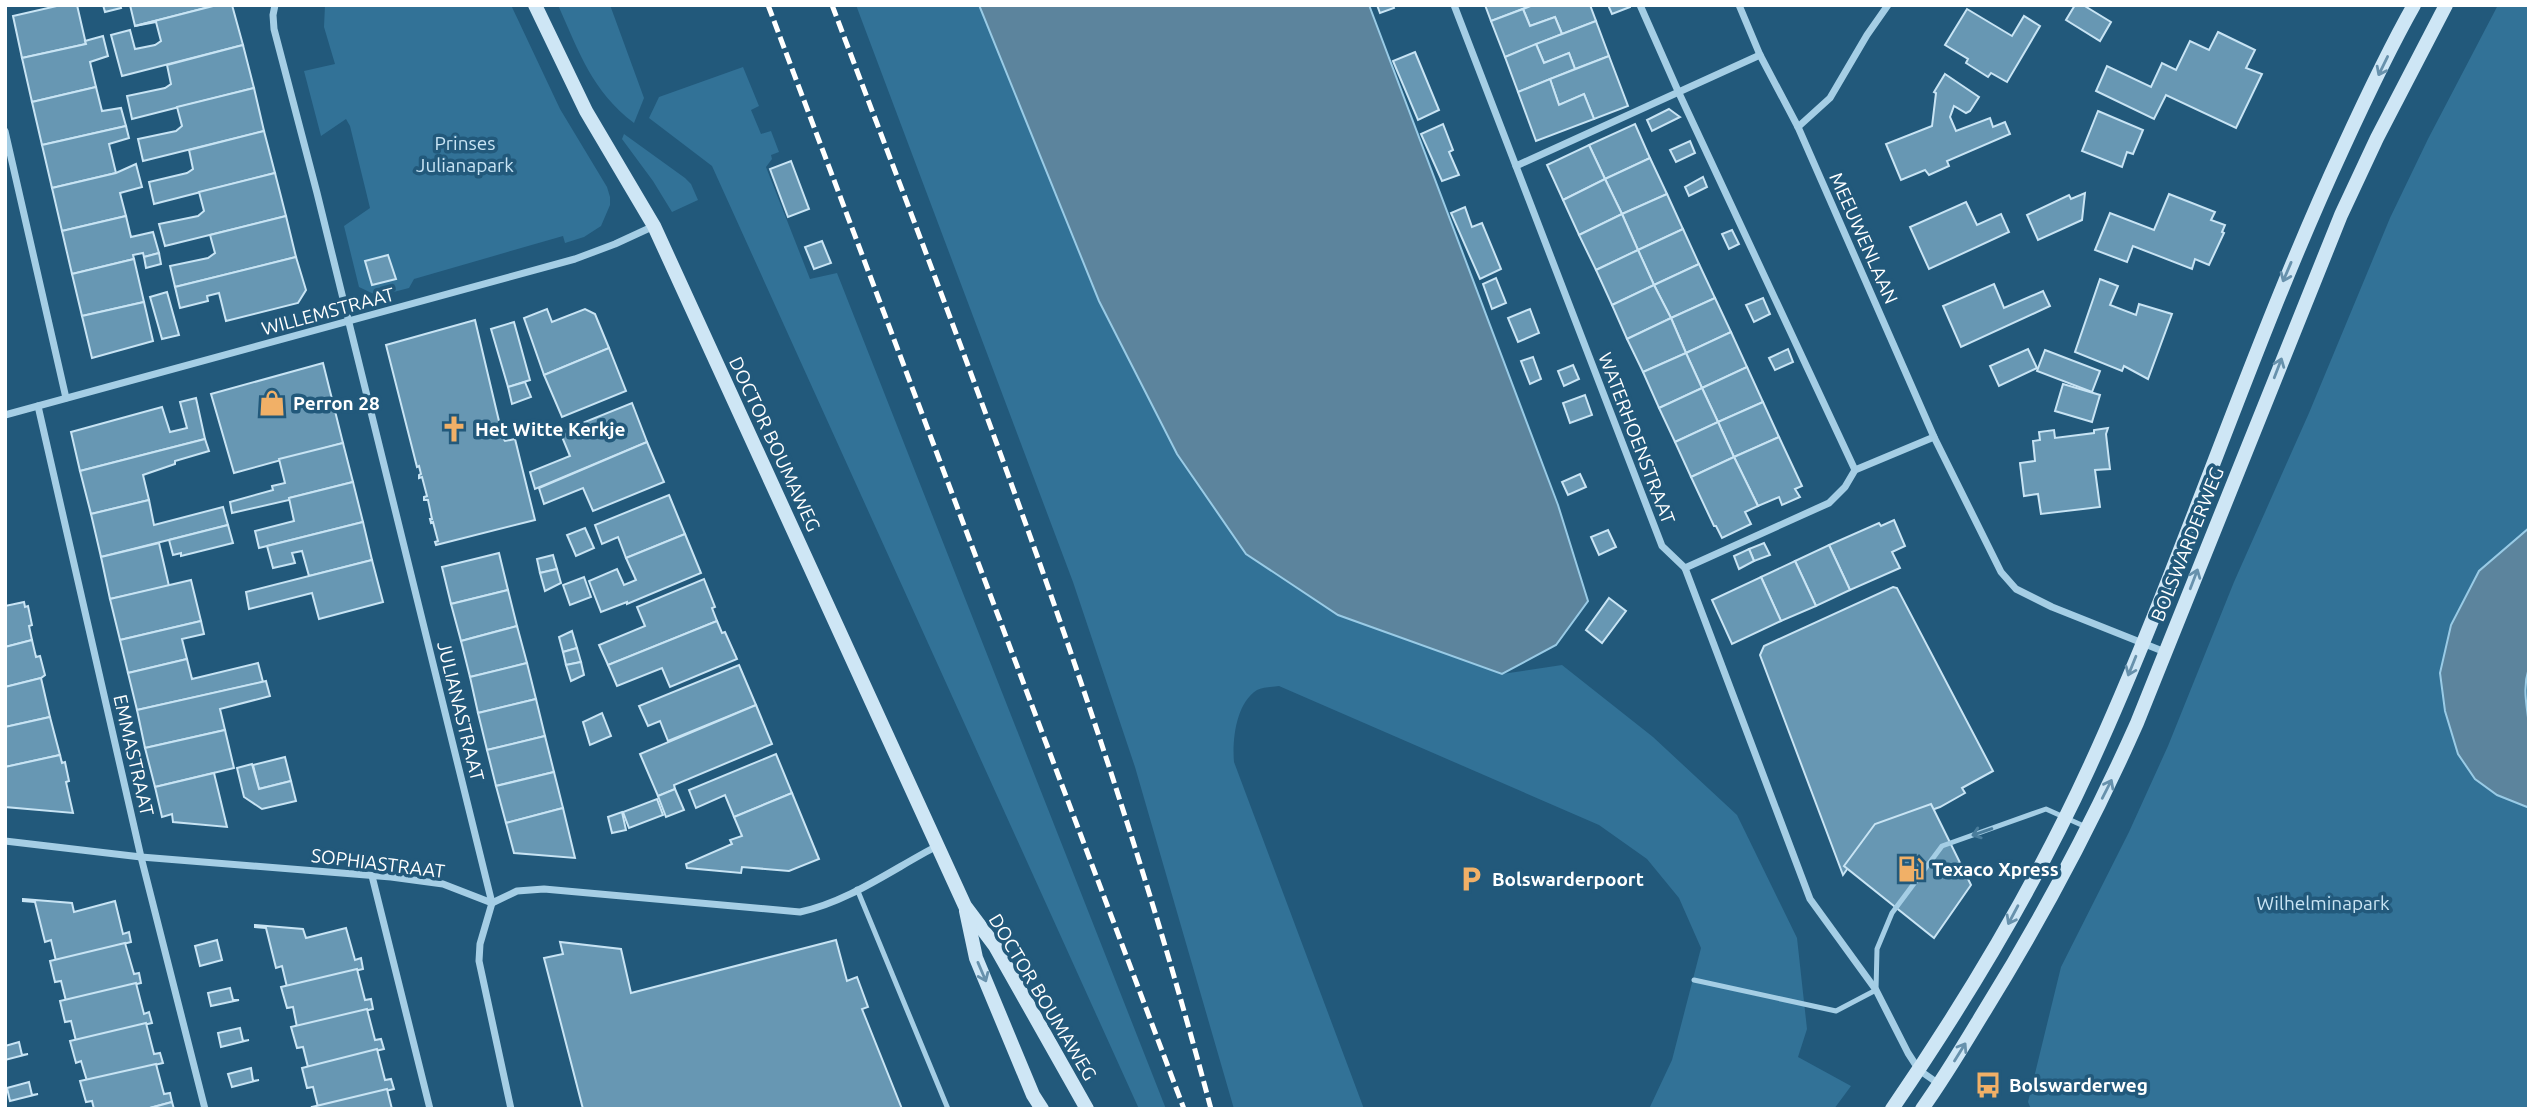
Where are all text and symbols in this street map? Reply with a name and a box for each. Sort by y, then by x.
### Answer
one-way arrow [2375,55,2389,76]
park label: Prinses Julianapark [416,132,514,176]
street label: MEEUWENLAAN [1825,169,1903,307]
one-way arrow [2280,261,2293,283]
street label: WILLEMSTRAAT [259,283,397,339]
street label: WATERHOENSTRAAT [1594,349,1680,527]
street label: DOCTOR BOUMAWEG [725,353,825,535]
one-way arrow [2273,358,2286,379]
shop icon: Perron 28 [257,388,287,418]
place label: Perron 28 [293,392,380,414]
church icon: Het Witte Kerkje [439,414,469,444]
place label: Het Witte Kerkje [475,418,626,440]
street label: BOLSWARDERWEG [2146,464,2228,624]
one-way arrow [2189,569,2201,591]
street label: JULIANASTRAAT [433,639,489,784]
one-way arrow [2125,655,2138,677]
street label: EMMASTRAAT [109,692,159,818]
one-way arrow [2100,779,2114,800]
one-way arrow [1971,827,1993,839]
street label: SOPHIASTRAAT [310,844,447,882]
fuel station icon: Texaco Xpress [1896,854,1926,884]
place label: Texaco Xpress [1932,858,2059,880]
parking icon: Bolswarderpoort [1456,864,1486,894]
place label: Bolswarderpoort [1492,868,1644,890]
park label: Wilhelminapark [2256,892,2390,914]
one-way arrow [2005,905,2019,925]
street label: DOCTOR BOUMAWEG [985,910,1101,1084]
one-way arrow [976,961,989,983]
one-way arrow [1953,1042,1967,1062]
bus stop icon: Bolswarderweg [1973,1070,2003,1100]
place label: Bolswarderweg [2009,1074,2148,1096]

